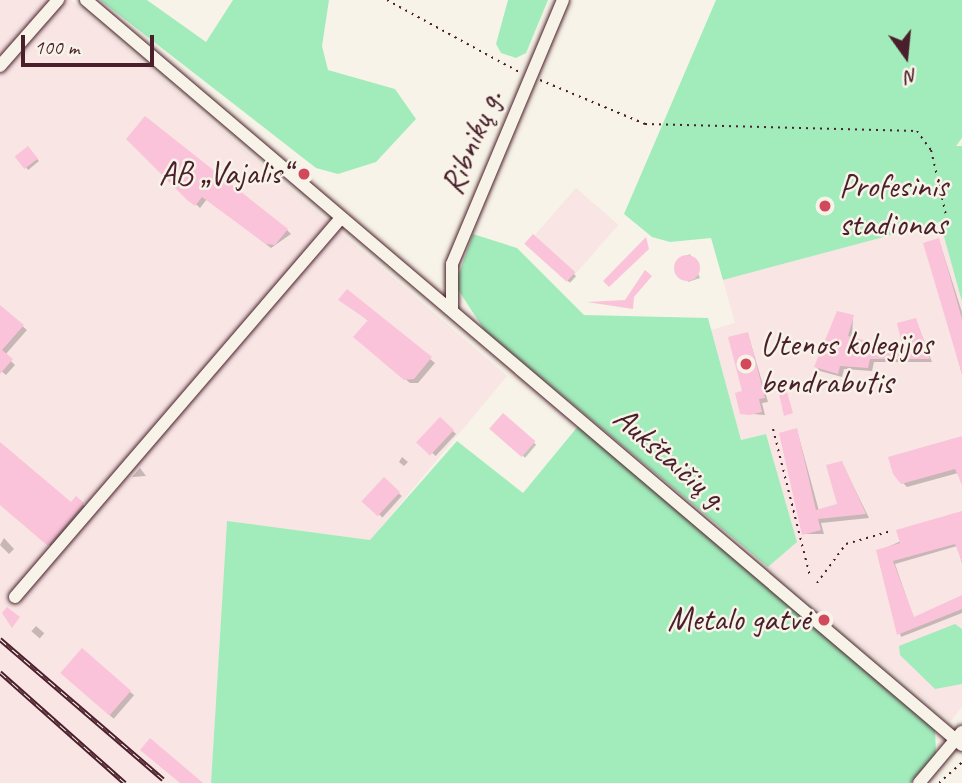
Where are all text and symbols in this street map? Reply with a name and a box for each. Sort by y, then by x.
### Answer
scale bar [24,21,158,65]
north arrow [871,21,941,91]
text: 100 m [34,34,79,60]
text: N [903,63,920,89]
street label: Ribnikų g. [432,84,512,200]
place label: AB „Vajalis“ [159,154,290,194]
marker: AB „Vajalis“ [296,166,312,182]
place label: Profesinis stadionas [839,167,948,245]
marker: Profesinis stadionas [817,198,833,214]
place label: Utenos kolegijos bendrabutis [760,325,933,403]
marker: Utenos kolegijos bendrabutis [738,356,754,372]
street label: Aukštaičių g. [605,398,737,520]
place label: Metalo gatvė [667,600,810,640]
marker: Metalo gatvė [816,612,832,628]

